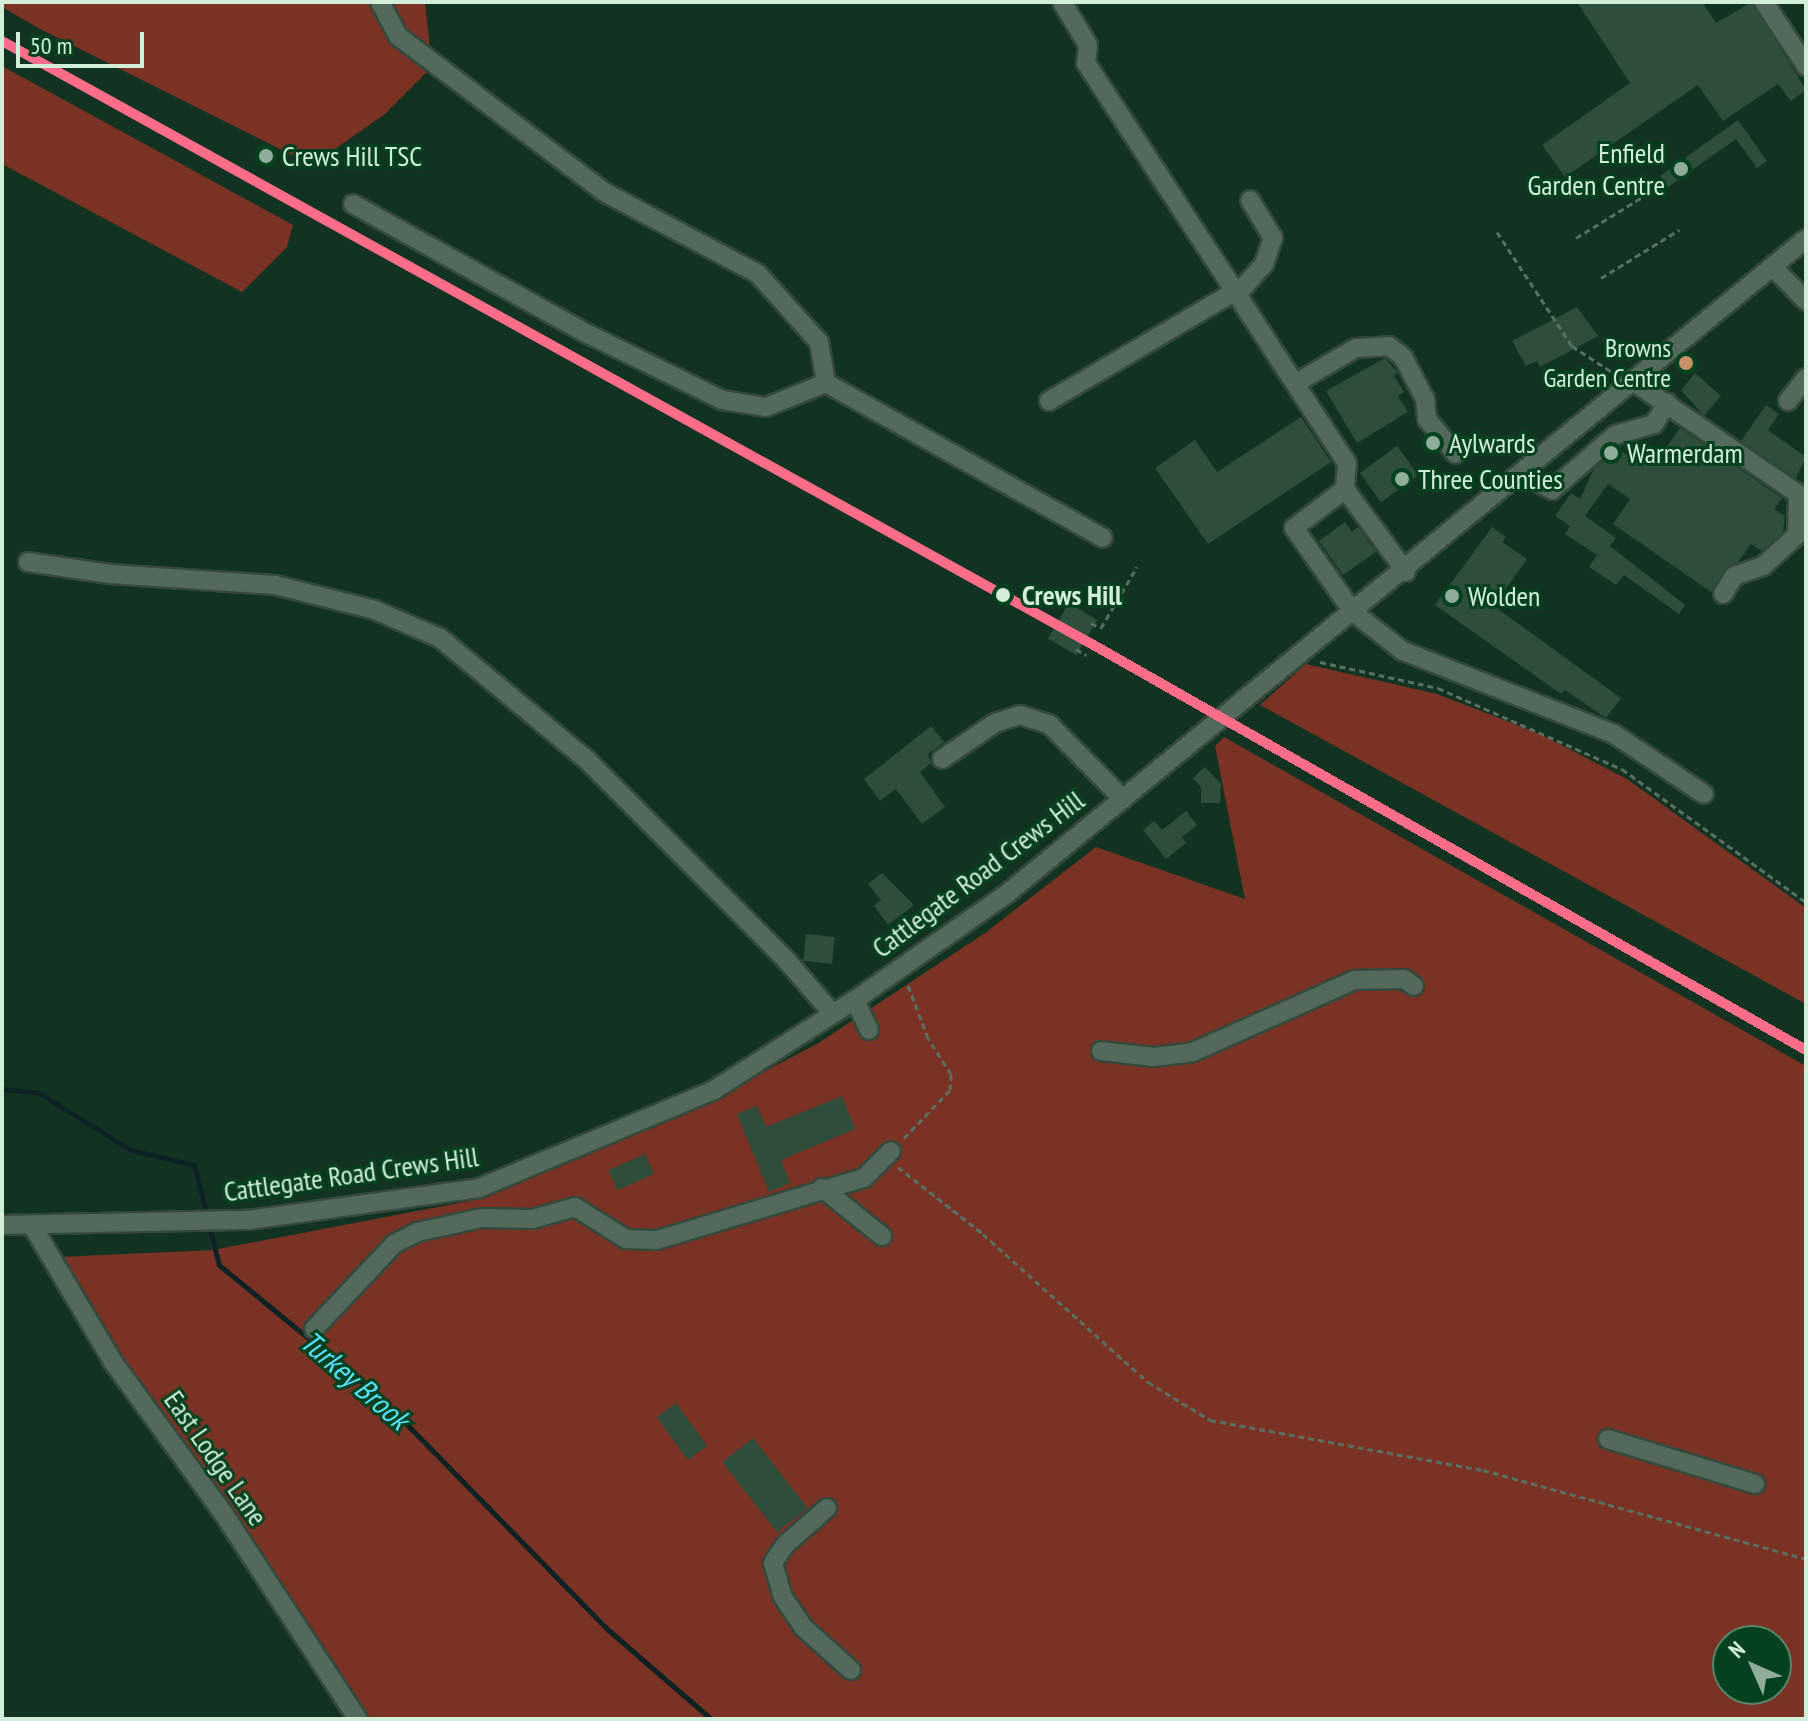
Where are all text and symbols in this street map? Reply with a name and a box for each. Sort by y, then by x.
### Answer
scale bar [20,16,148,66]
text: 50 m [30,30,72,61]
place label: Enfield Garden Centre [1528,136,1665,202]
place label: Crews Hill TSC [282,139,423,173]
marker: Crews Hill TSC [257,147,275,165]
marker: Enfield Garden Centre [1672,160,1690,178]
place label: Browns Garden Centre [1543,332,1671,394]
marker: Browns Garden Centre [1678,355,1694,371]
place label: Aylwards [1449,426,1535,460]
marker: Aylwards [1424,434,1442,452]
place label: Warmerdam [1627,436,1743,470]
marker: Warmerdam [1602,444,1620,462]
place label: Three Counties [1418,462,1563,496]
marker: Three Counties [1393,470,1411,488]
place label: Crews Hill [1022,578,1122,612]
place label: Wolden [1468,579,1540,613]
marker: Crews Hill [991,583,1015,607]
marker: Wolden [1443,587,1461,605]
street label: Cattlegate Road Crews Hill [865,783,1091,965]
street label: Cattlegate Road Crews Hill [222,1140,480,1208]
water label: Turkey Brook [293,1323,417,1437]
street label: East Lodge Lane [157,1384,275,1532]
north arrow [1712,1625,1792,1705]
text: N [1722,1635,1751,1664]

